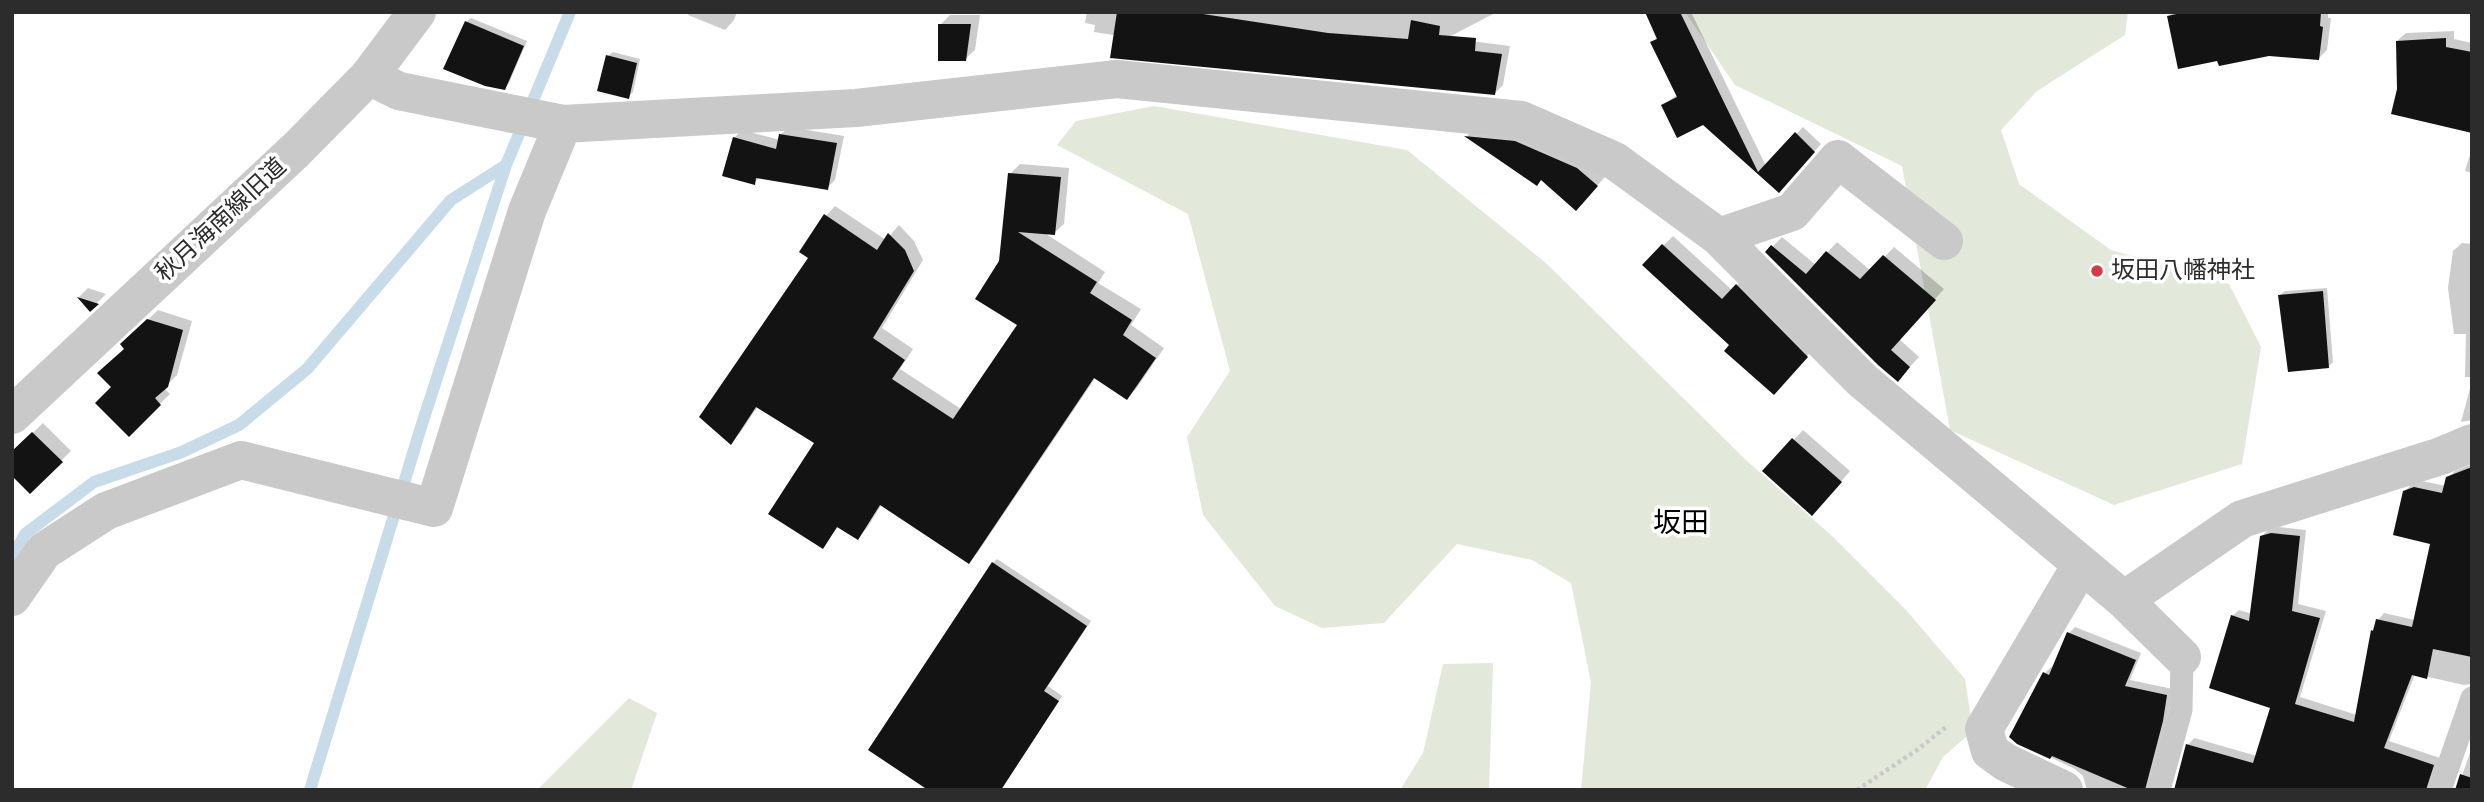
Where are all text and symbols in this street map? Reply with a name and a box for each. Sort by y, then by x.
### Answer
street label: 秋月海南線旧道 [150,152,292,288]
place label: 坂田八幡神社 [2111,257,2255,285]
marker: 坂田八幡神社 [2089,263,2105,279]
district label: 坂田 [1653,507,1709,541]

